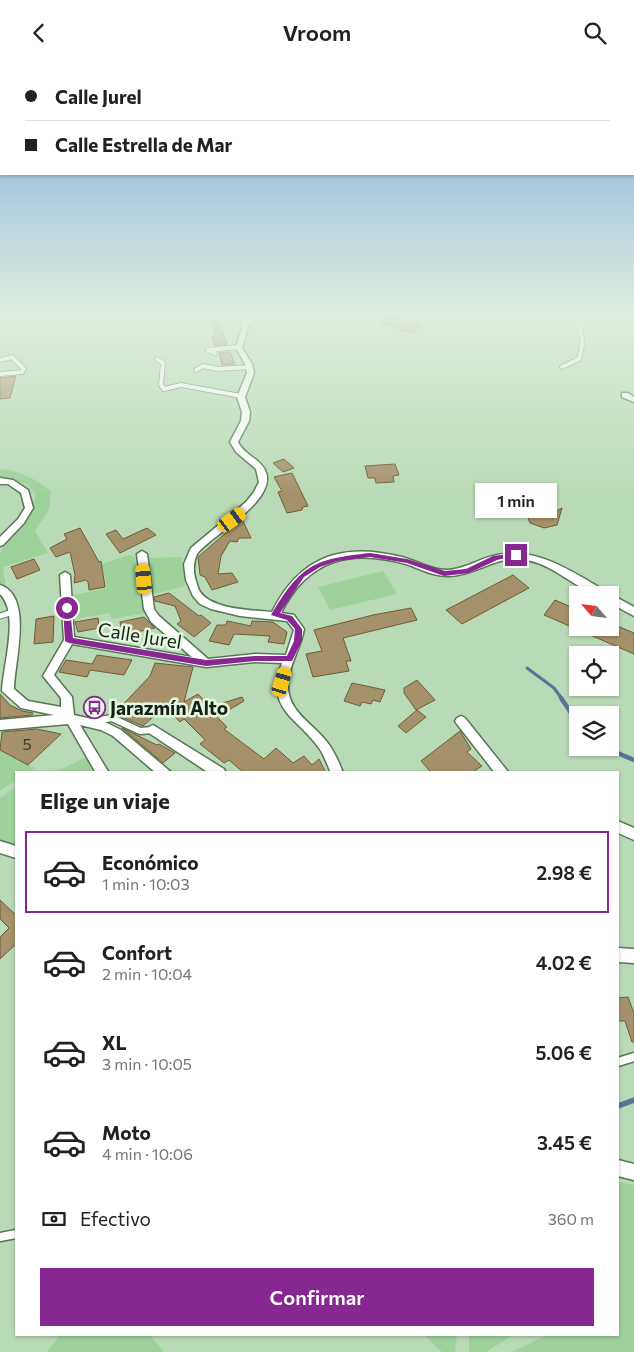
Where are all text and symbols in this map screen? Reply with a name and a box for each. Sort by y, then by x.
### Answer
icon: back [25,19,53,47]
text: Vroom [283,19,351,46]
icon: search [581,19,609,47]
text: Calle Jurel [55,85,142,108]
text: Calle Estrella de Mar [55,133,232,156]
callout: 1 min [475,483,557,517]
text: 1 min [497,491,535,510]
car [215,505,248,535]
route end [505,544,527,566]
car [135,563,152,595]
north arrow [569,586,619,636]
map controls [569,586,619,756]
route start [56,597,78,619]
street label: Calle Jurel [96,617,184,653]
button: locate [569,646,619,696]
car [270,665,293,699]
bus stop icon: Jarazmín Alto [82,695,106,719]
place label: Jarazmín Alto [110,696,228,719]
button: layers [569,706,619,756]
house number: 5 [22,734,32,753]
text: Elige un viaje [40,787,170,814]
icon: car [42,850,87,895]
text: Económico [102,851,199,874]
text: 2.98 € [536,861,592,884]
text: 1 min · 10:03 [102,874,190,893]
icon: car [42,940,87,985]
text: Confort [102,941,172,964]
text: 4.02 € [536,951,592,974]
text: 2 min · 10:04 [102,964,192,983]
icon: car [42,1030,87,1075]
text: XL [102,1031,127,1054]
text: 5.06 € [536,1041,592,1064]
text: 3 min · 10:05 [102,1054,192,1073]
icon: car [42,1120,87,1165]
text: Moto [102,1121,151,1144]
text: 3.45 € [537,1131,592,1154]
text: 4 min · 10:06 [102,1144,193,1163]
icon: cash [40,1205,68,1233]
text: Efectivo [80,1207,151,1230]
text: 360 m [548,1209,594,1228]
button: Confirmar [40,1268,594,1326]

